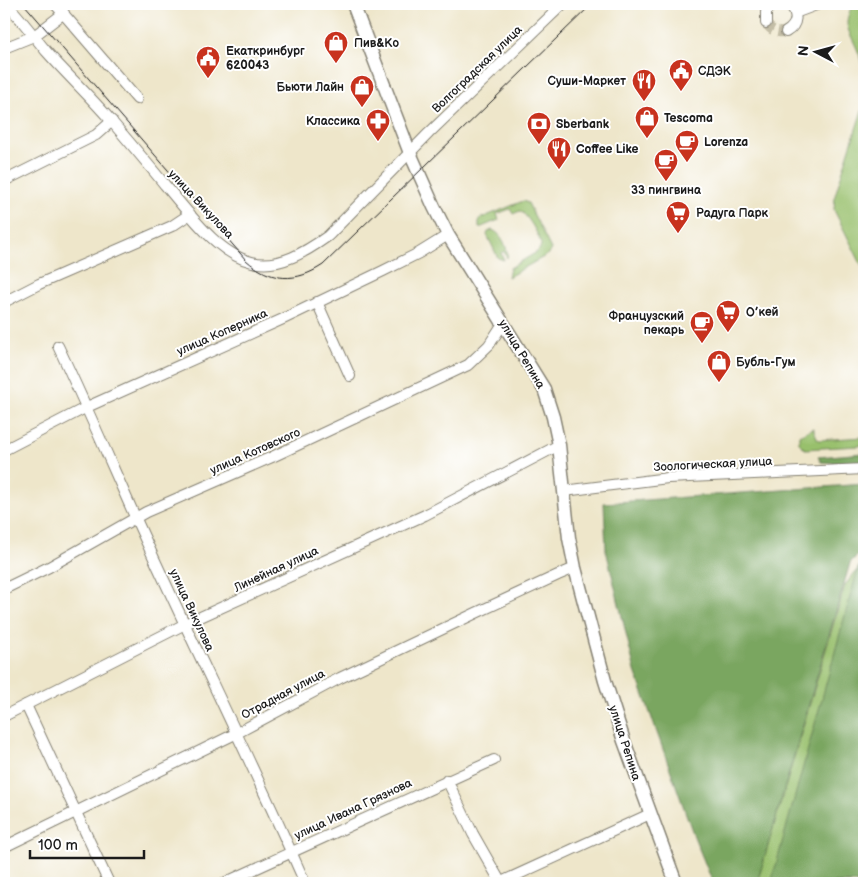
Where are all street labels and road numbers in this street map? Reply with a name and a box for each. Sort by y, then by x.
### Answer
street label: Волгоградская улица [429,23,525,116]
street label: улица Викулова [165,167,237,242]
street label: улица Коперника [175,306,270,359]
street label: улица Репина [495,317,548,392]
street label: улица Котовского [208,425,303,478]
street label: Зоологическая улица [653,454,773,475]
street label: Линейная улица [231,543,321,596]
street label: улица Викулова [166,567,217,654]
street label: Отрадная улица [239,666,328,723]
street label: улица Репина [605,704,644,783]
street label: улица Ивана Грязнова [292,776,414,843]

